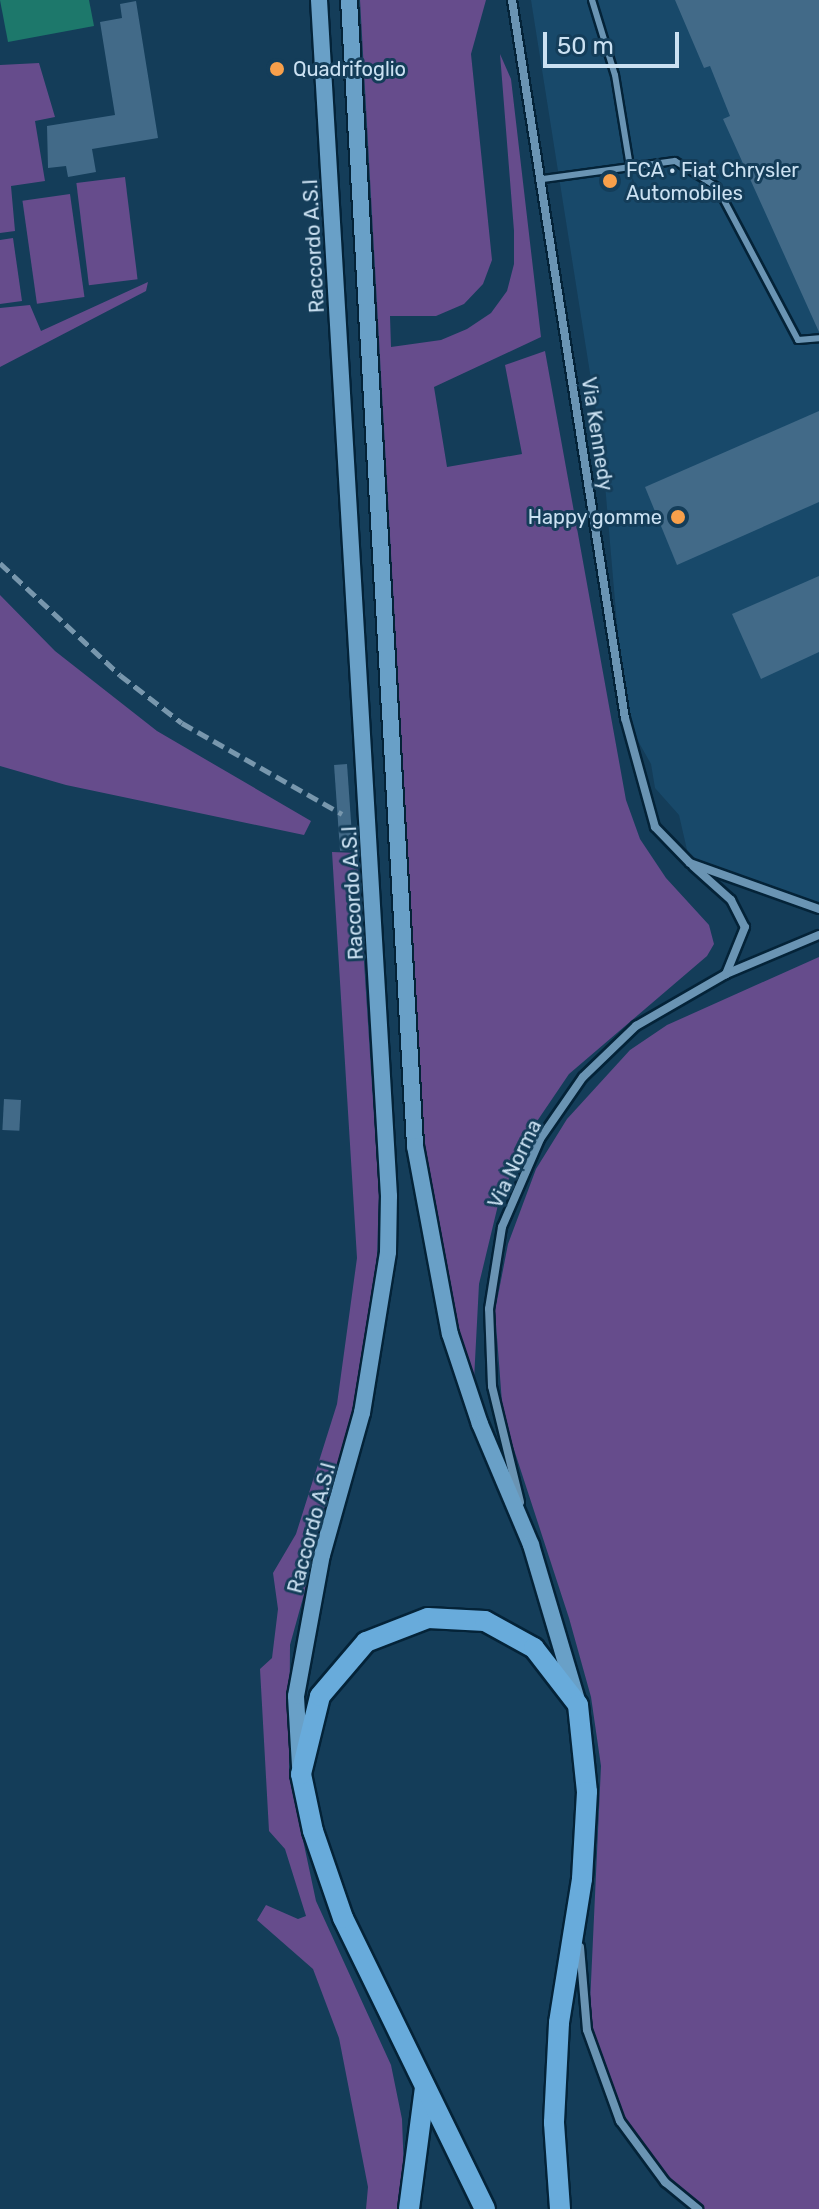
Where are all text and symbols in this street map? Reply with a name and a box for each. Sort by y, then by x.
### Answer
scale bar [547,16,683,66]
text: 50 m [557,32,614,60]
place label: Quadrifoglio [293,57,406,81]
marker: Quadrifoglio [268,60,286,78]
place label: FCA • Fiat Chrysler Automobiles [626,158,799,205]
marker: FCA • Fiat Chrysler Automobiles [601,172,619,190]
street label: Raccordo A.S.I [298,178,330,314]
street label: Via Kennedy [576,375,618,493]
place label: Happy gomme [527,505,662,529]
marker: Happy gomme [669,508,687,526]
street label: Raccordo A.S.I [337,825,369,961]
street label: Via Norma [483,1116,547,1212]
street label: Raccordo A.S.I [283,1460,341,1596]

